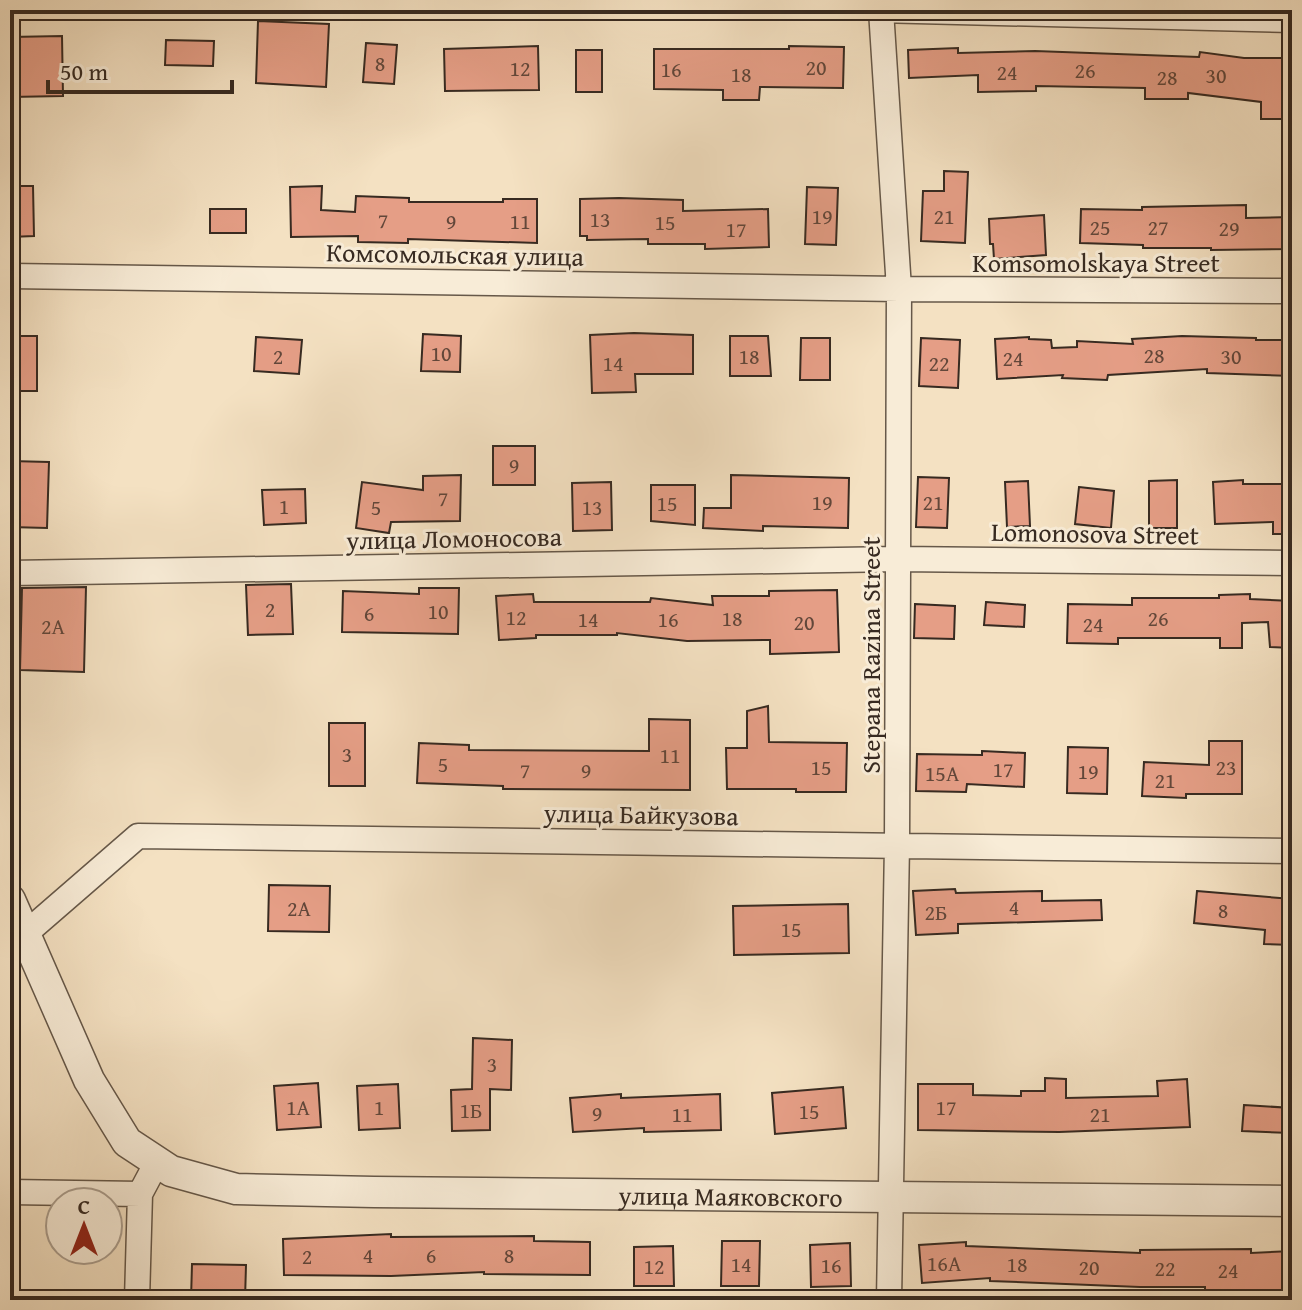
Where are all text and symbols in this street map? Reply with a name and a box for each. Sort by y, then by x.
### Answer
scale bar [48,44,232,94]
house number: 8 [375,47,385,79]
house number: 20 [805,51,827,83]
house number: 12 [509,52,531,84]
house number: 16 [660,53,682,85]
text: 50 m [60,54,108,89]
house number: 26 [1074,54,1096,86]
house number: 24 [996,56,1018,88]
house number: 18 [730,58,752,90]
house number: 30 [1205,59,1227,91]
house number: 28 [1156,61,1178,93]
house number: 19 [811,200,833,232]
house number: 21 [933,200,955,232]
house number: 13 [589,203,611,235]
house number: 7 [378,204,388,236]
house number: 9 [446,205,456,237]
house number: 11 [509,205,531,237]
house number: 15 [654,206,676,238]
house number: 25 [1089,211,1111,243]
house number: 27 [1147,211,1169,243]
house number: 29 [1218,212,1240,244]
house number: 17 [725,213,747,245]
street label: Комсомольская улица [326,232,585,276]
street label: Komsomolskaya Street [972,243,1220,282]
house number: 10 [430,337,452,369]
house number: 28 [1143,339,1165,371]
house number: 2 [273,340,283,372]
house number: 18 [738,340,760,372]
house number: 30 [1220,340,1242,372]
house number: 24 [1002,342,1024,374]
house number: 14 [602,347,624,379]
house number: 22 [928,347,950,379]
house number: 9 [509,449,519,481]
house number: 7 [438,482,448,514]
house number: 19 [811,486,833,518]
house number: 21 [922,486,944,518]
house number: 15 [656,487,678,519]
house number: 1 [279,490,289,522]
house number: 5 [371,491,381,523]
house number: 13 [581,491,603,523]
street label: Lomonosova Street [991,512,1199,554]
street label: улица Ломоносова [345,517,563,559]
street label: Stepana Razina Street [851,536,890,774]
house number: 2 [265,593,275,625]
house number: 10 [427,595,449,627]
house number: 6 [364,597,374,629]
house number: 12 [505,601,527,633]
house number: 18 [721,602,743,634]
house number: 26 [1147,602,1169,634]
house number: 14 [577,603,599,635]
house number: 16 [657,603,679,635]
house number: 20 [793,606,815,638]
house number: 24 [1082,608,1104,640]
house number: 2А [41,610,66,642]
house number: 3 [342,738,352,770]
house number: 11 [659,739,681,771]
house number: 5 [438,748,448,780]
house number: 15 [810,751,832,783]
house number: 23 [1215,751,1237,783]
house number: 17 [992,753,1014,785]
house number: 7 [520,754,530,786]
house number: 9 [581,754,591,786]
house number: 19 [1077,755,1099,787]
house number: 15А [925,757,960,789]
house number: 21 [1154,764,1176,796]
street label: улица Байкузова [542,793,739,835]
house number: 4 [1009,891,1019,923]
house number: 2А [287,892,312,924]
house number: 8 [1218,894,1228,926]
house number: 2Б [924,896,948,928]
house number: 15 [780,913,802,945]
house number: 3 [487,1048,497,1080]
house number: 1А [286,1091,311,1123]
house number: 1 [374,1091,384,1123]
house number: 17 [935,1091,957,1123]
house number: 1Б [459,1094,483,1126]
house number: 15 [798,1095,820,1127]
house number: 9 [592,1097,602,1129]
house number: 11 [671,1098,693,1130]
house number: 21 [1089,1098,1111,1130]
street label: улица Маяковского [617,1175,843,1216]
north arrow [44,1186,124,1266]
text: С [78,1190,90,1222]
house number: 4 [363,1239,373,1271]
house number: 6 [426,1239,436,1271]
house number: 8 [504,1239,514,1271]
house number: 2 [302,1240,312,1272]
house number: 16А [927,1247,962,1279]
house number: 14 [730,1248,752,1280]
house number: 18 [1006,1248,1028,1280]
house number: 16 [820,1249,842,1281]
house number: 12 [643,1250,665,1282]
house number: 20 [1078,1251,1100,1283]
house number: 22 [1154,1252,1176,1284]
house number: 24 [1217,1254,1239,1286]

